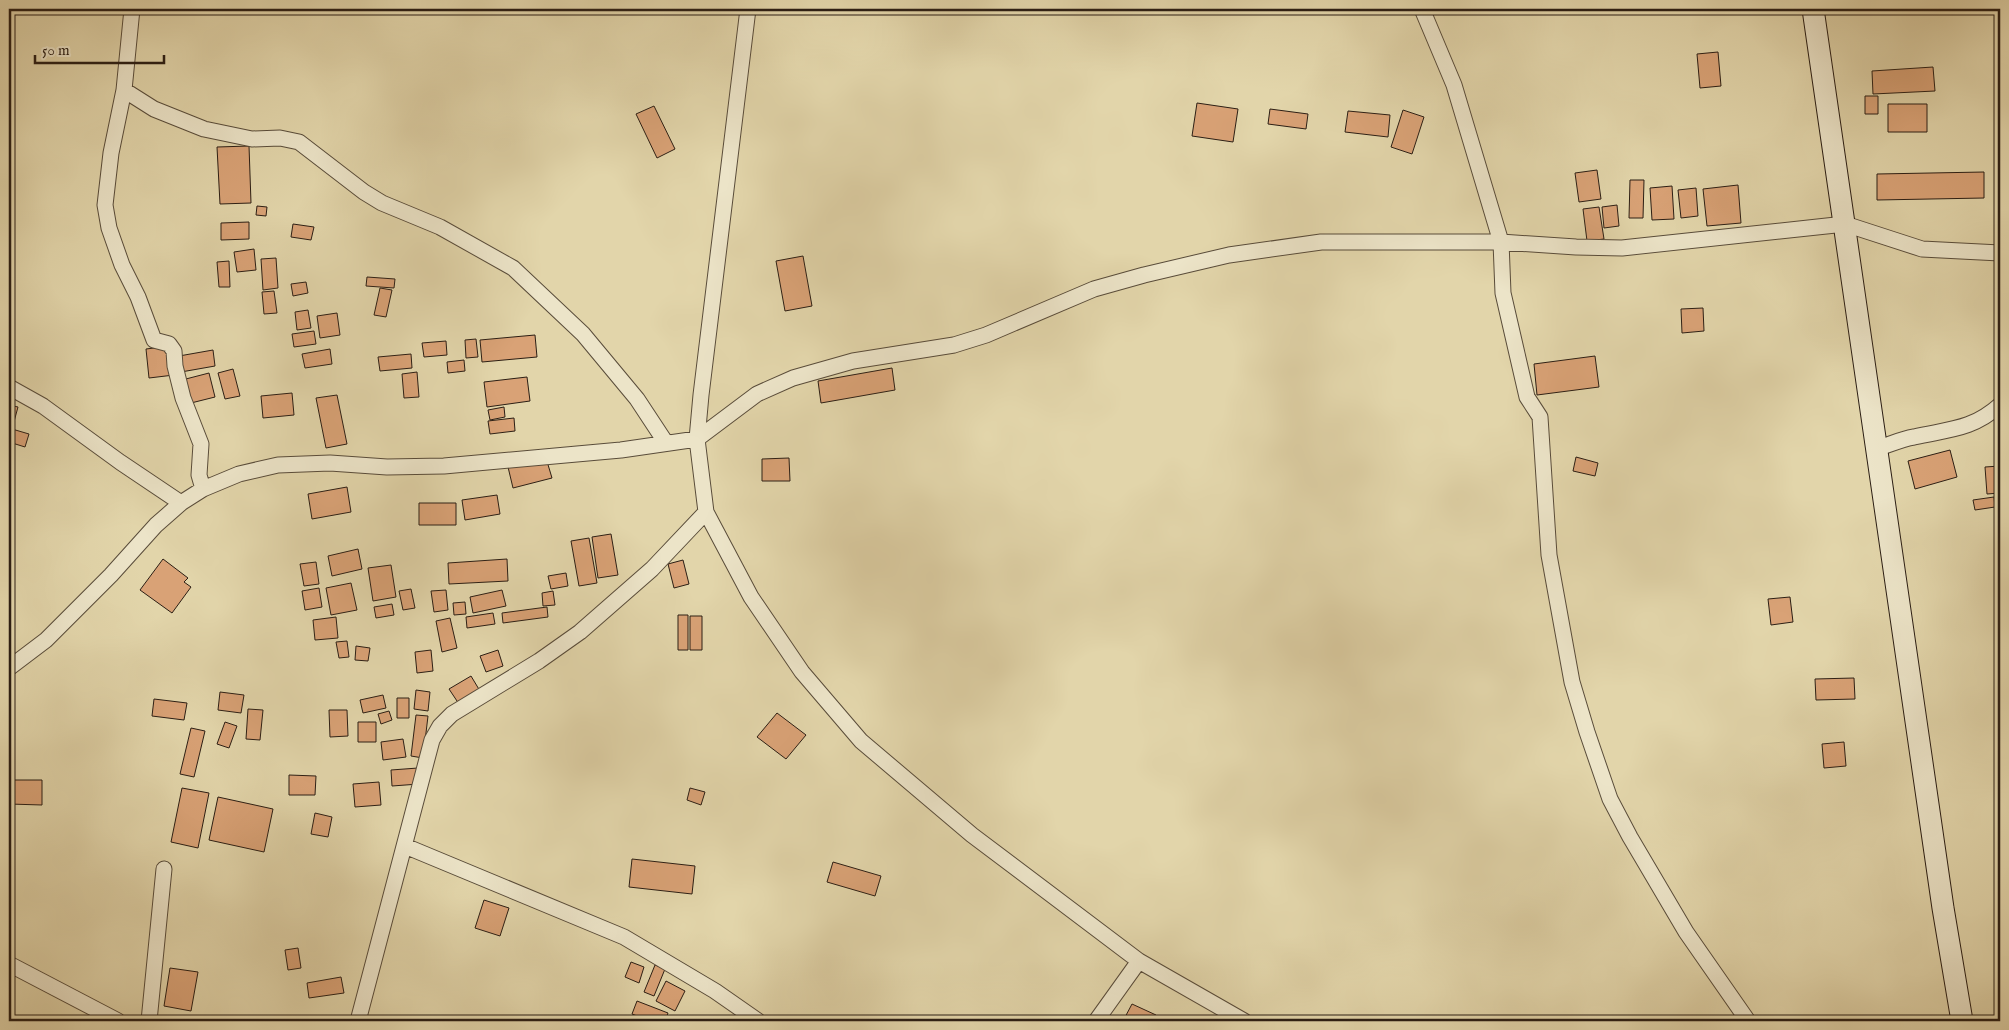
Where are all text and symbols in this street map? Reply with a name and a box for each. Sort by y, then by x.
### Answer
scale bar [35,32,164,64]
text: 50 m [42,41,70,60]

